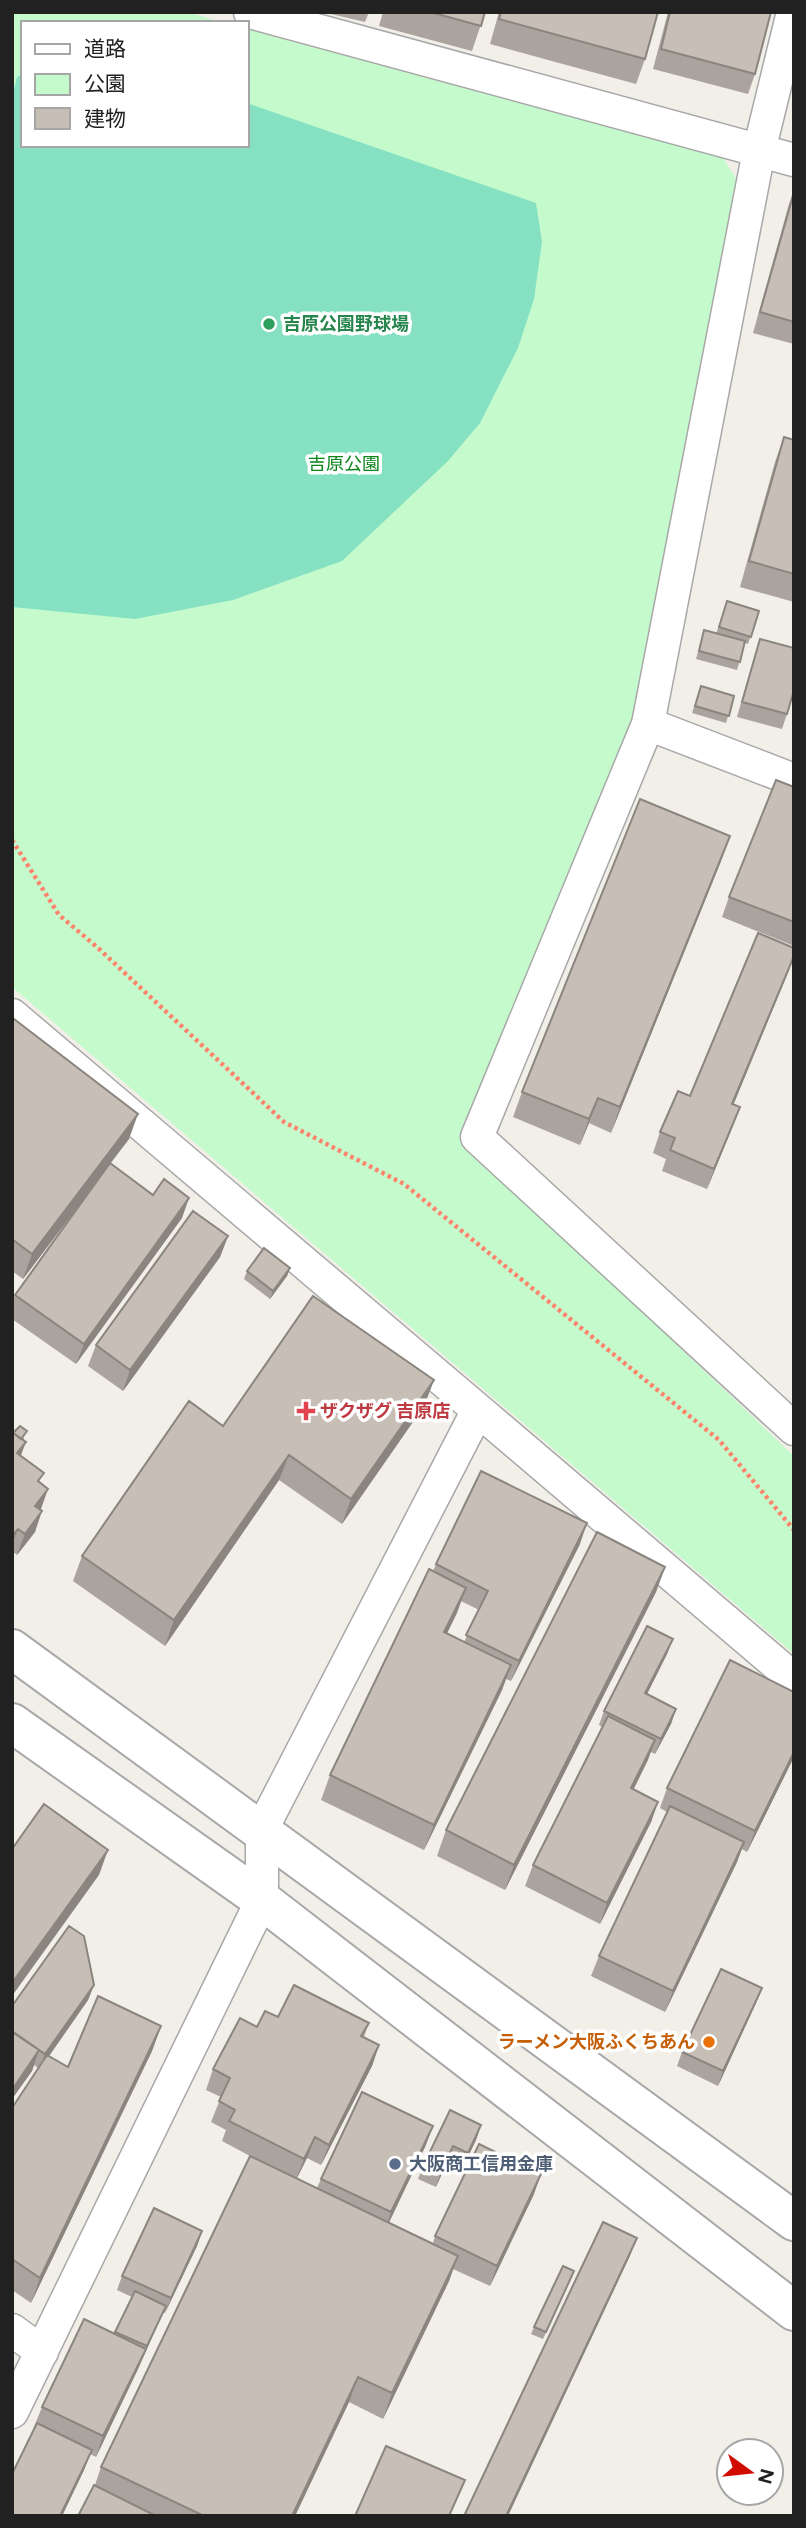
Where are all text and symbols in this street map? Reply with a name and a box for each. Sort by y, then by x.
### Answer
legend [21,21,248,147]
text: 道路 [84,36,126,61]
text: 公園 [84,71,126,96]
text: 建物 [84,106,126,131]
place label: 吉原公園野球場 [283,313,409,335]
marker: 吉原公園野球場 [261,316,277,332]
park label: 吉原公園 [308,453,380,475]
place label: ザクザグ 吉原店 [320,1400,450,1422]
marker: ザクザグ 吉原店 [298,1403,314,1419]
place label: ラーメン大阪ふくちあん [498,2031,695,2053]
marker: ラーメン大阪ふくちあん [701,2034,717,2050]
place label: 大阪商工信用金庫 [409,2153,553,2175]
marker: 大阪商工信用金庫 [387,2156,403,2172]
north arrow [715,2437,785,2507]
text: N [753,2466,779,2486]

